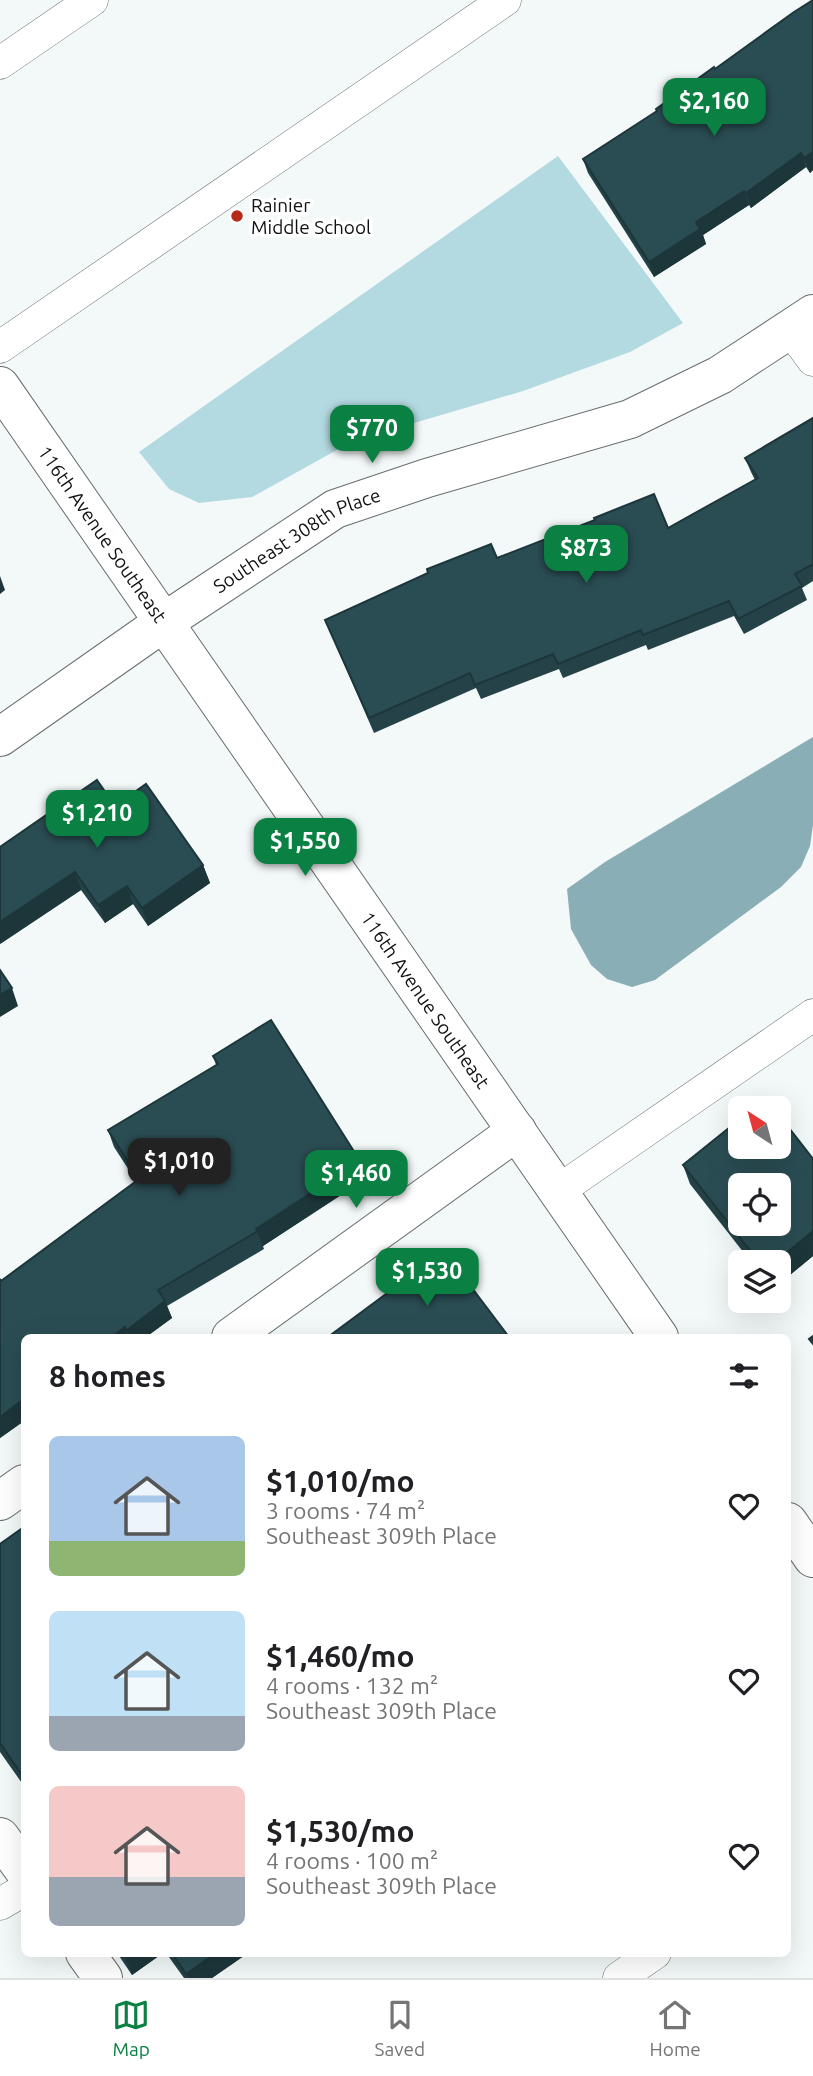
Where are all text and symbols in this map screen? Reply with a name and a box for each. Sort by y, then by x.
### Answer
pin: $2,160 [657,78,771,138]
text: $2,160 [679,88,749,113]
place label: Rainier Middle School [251,194,371,238]
marker: Rainier Middle School [229,208,245,224]
pin: $770 [331,406,413,465]
text: $770 [346,415,398,440]
street label: 116th Avenue Southeast [34,442,172,627]
street label: Southeast 308th Place [209,484,383,597]
pin: $873 [545,526,627,585]
text: $873 [560,535,612,560]
pin: $1,210 [40,790,154,850]
text: $1,210 [62,800,132,825]
pin: $1,550 [248,818,362,878]
text: $1,550 [270,828,340,853]
street label: 116th Avenue Southeast [357,908,494,1093]
north arrow [728,1096,791,1158]
map controls [728,1096,791,1313]
pin: $1,010 [122,1138,236,1198]
text: $1,010 [144,1148,214,1173]
pin: $1,460 [299,1150,413,1210]
text: $1,460 [321,1160,391,1185]
button: locate [728,1173,791,1236]
pin: $1,530 [370,1248,484,1308]
button: layers [728,1250,791,1313]
text: $1,530 [392,1258,462,1283]
icon: filters [725,1357,763,1395]
text: 8 homes [49,1359,166,1393]
icon: home [105,1464,189,1548]
text: $1,010/mo [266,1464,415,1498]
icon: heart [725,1487,763,1525]
text: 3 rooms · 74 m² [266,1498,425,1523]
text: Southeast 309th Place [266,1523,497,1548]
icon: home [105,1639,189,1723]
text: $1,460/mo [266,1639,415,1673]
icon: heart [725,1662,763,1700]
text: 4 rooms · 132 m² [266,1673,438,1698]
text: Southeast 309th Place [266,1698,497,1723]
icon: home [105,1814,189,1898]
text: $1,530/mo [266,1814,415,1848]
icon: heart [725,1837,763,1875]
text: 4 rooms · 100 m² [266,1848,438,1873]
text: Southeast 309th Place [266,1873,497,1898]
tab: Map [112,1996,150,2060]
tab: Saved [375,1996,425,2060]
tab: Home [650,1996,701,2060]

